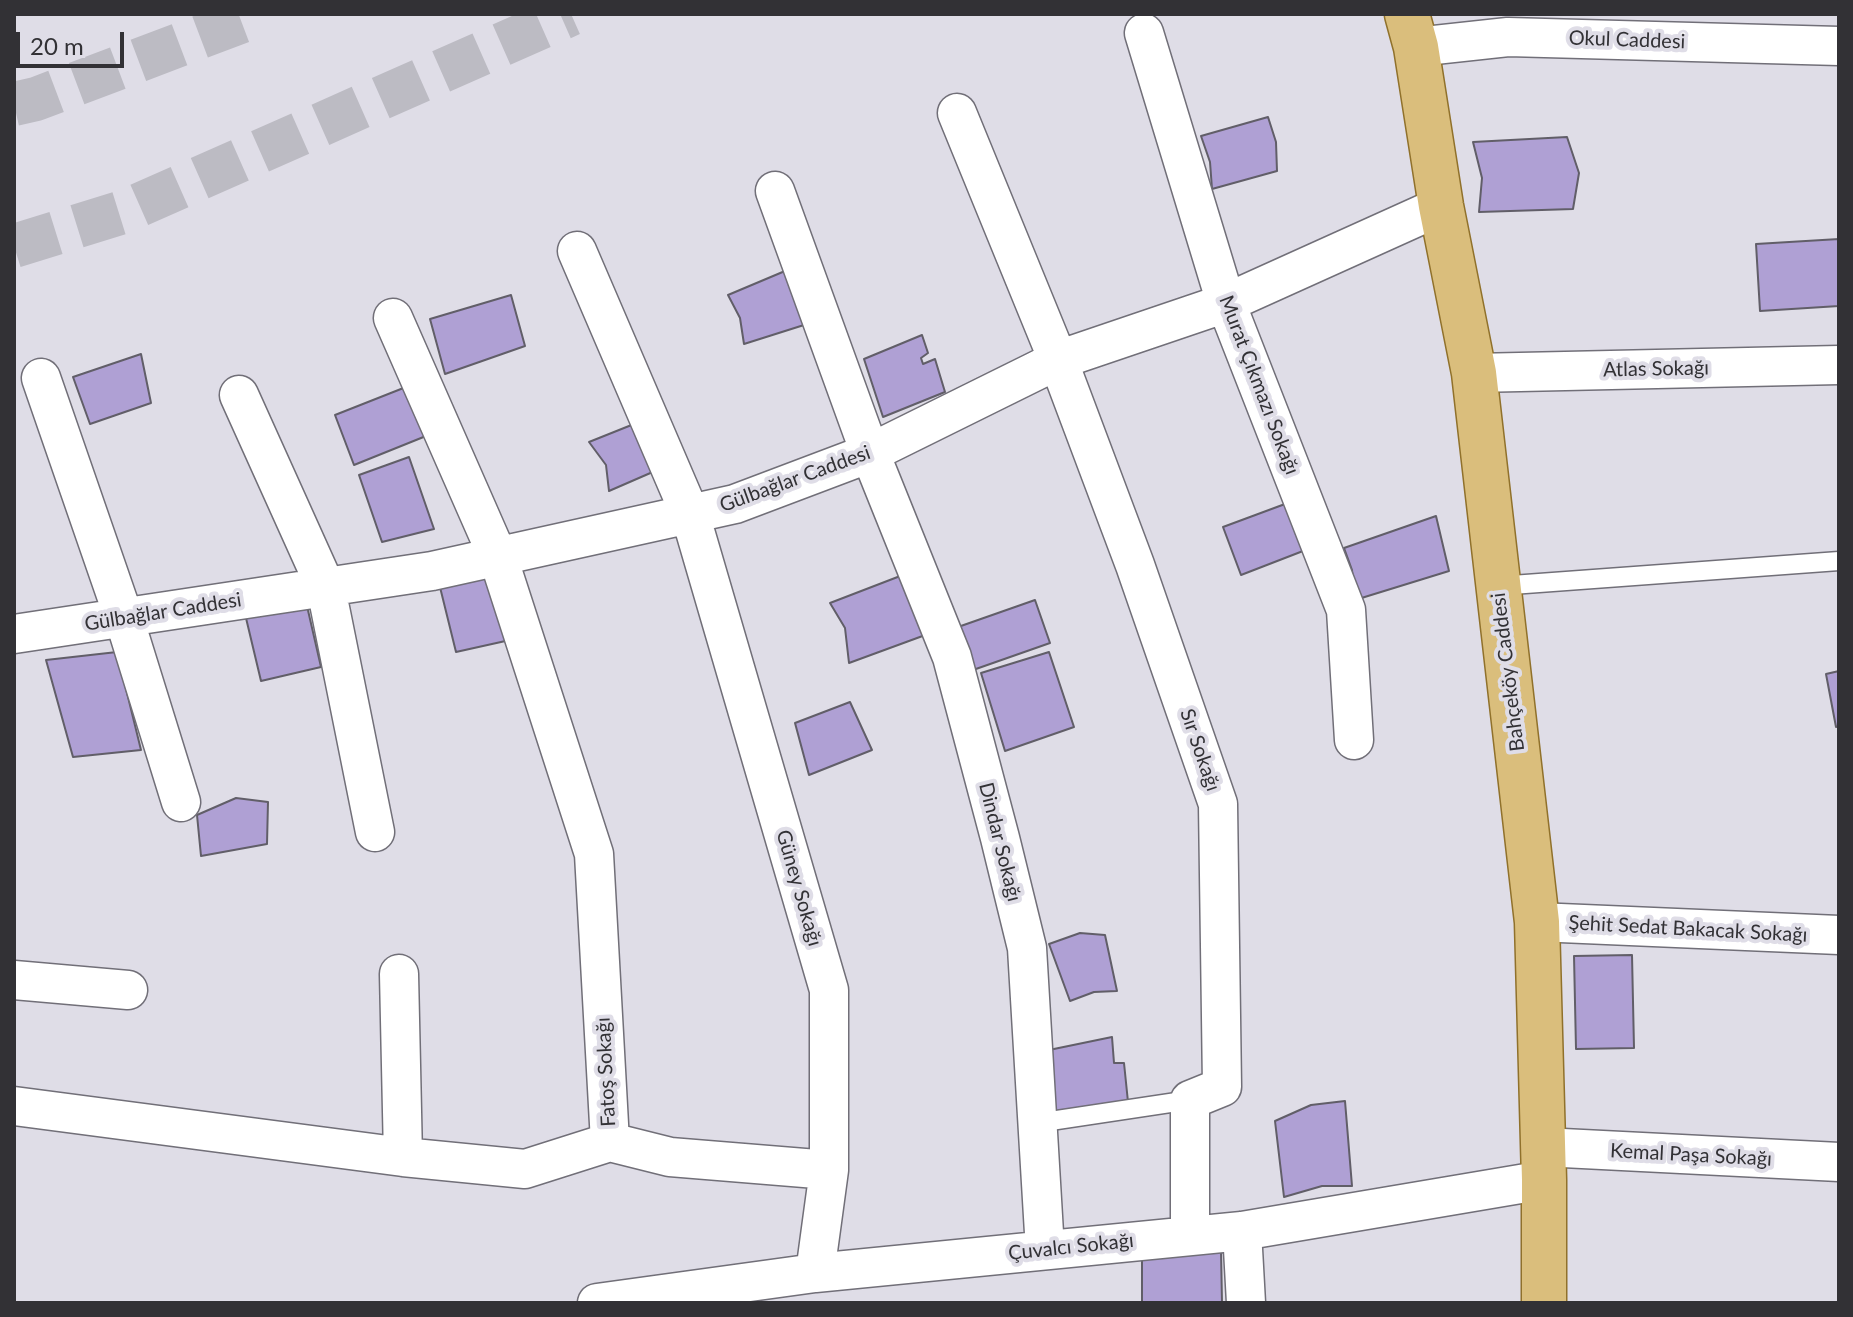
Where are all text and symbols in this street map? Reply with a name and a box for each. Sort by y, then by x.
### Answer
scale bar [20,16,128,66]
street label: Okul Caddesi [1568,26,1686,54]
text: 20 m [30,31,84,60]
street label: Murat Çıkmazı Sokağı [1214,292,1304,478]
street label: Atlas Sokağı [1603,356,1709,382]
street label: Gülbağlar Caddesi [716,441,874,517]
street label: Gülbağlar Caddesi [83,588,243,636]
street label: Bahçeköy Caddesi [1486,591,1530,753]
street label: Sır Sokağı [1175,706,1225,794]
street label: Dindar Sokağı [974,780,1026,904]
street label: Güney Sokağı [771,827,827,949]
street label: Şehit Sedat Bakacak Sokağı [1568,911,1808,947]
street label: Fatoş Sokağı [591,1017,621,1127]
street label: Kemal Paşa Sokağı [1609,1139,1773,1171]
street label: Çuvalcı Sokağı [1007,1228,1135,1266]

